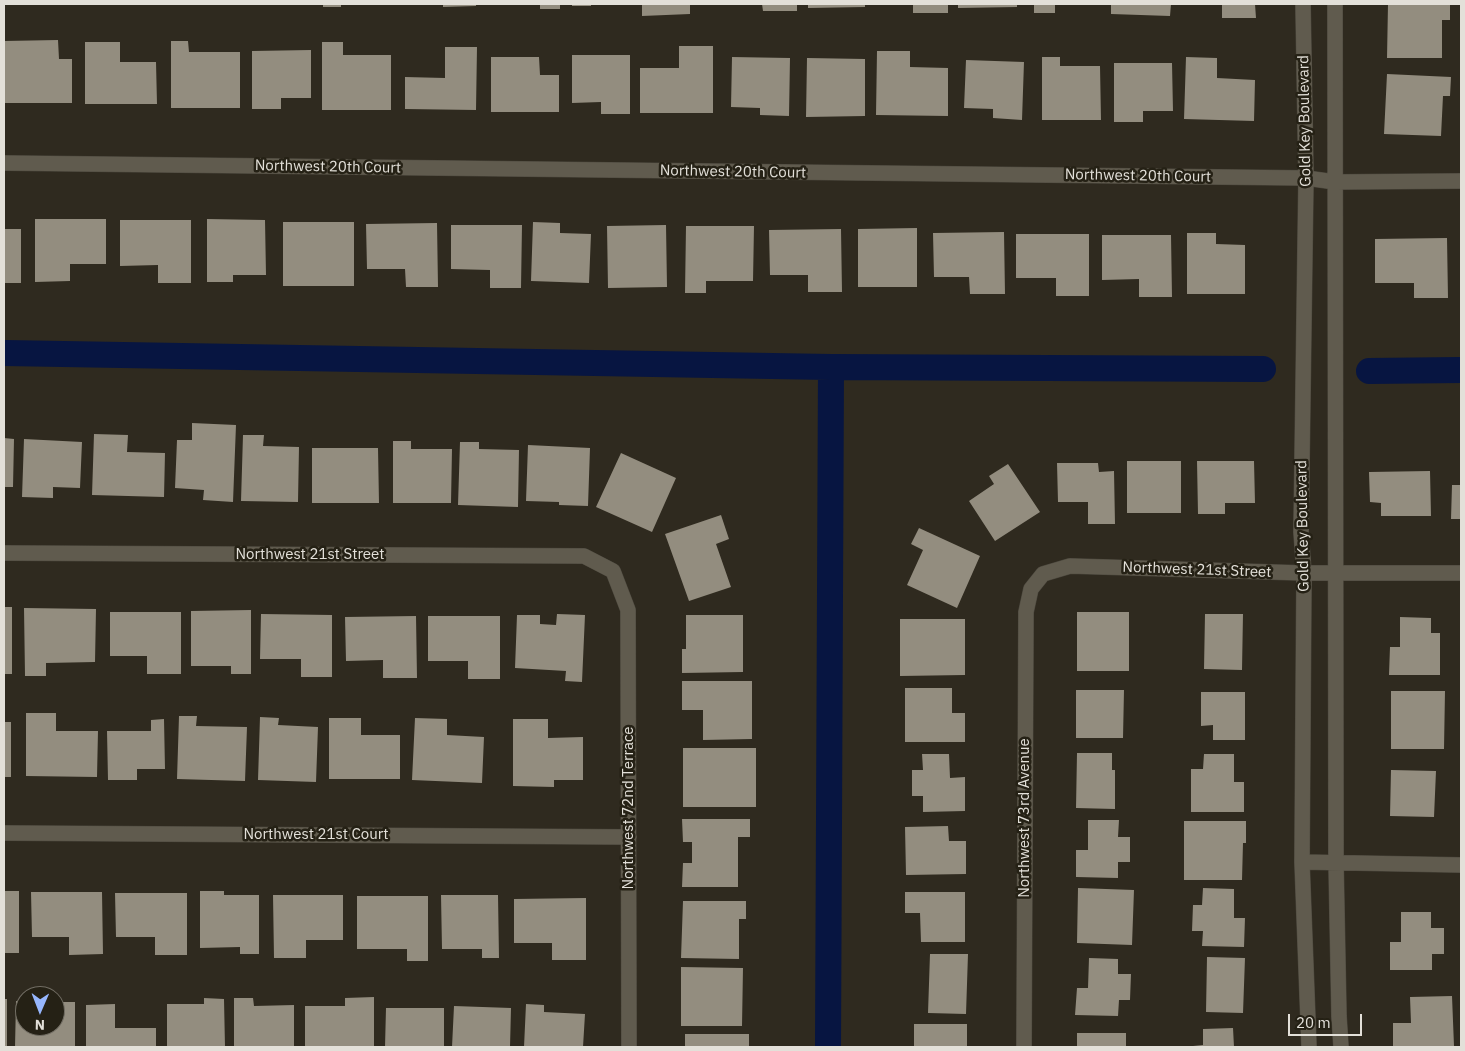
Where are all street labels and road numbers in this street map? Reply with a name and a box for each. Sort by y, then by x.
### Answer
street label: Gold Key Boulevard [1295,55,1315,187]
street label: Northwest 20th Court [255,157,401,177]
street label: Northwest 20th Court [660,162,806,182]
street label: Northwest 20th Court [1065,166,1211,186]
street label: Gold Key Boulevard [1293,460,1313,592]
street label: Northwest 21st Street [235,546,385,564]
street label: Northwest 21st Street [1122,558,1272,582]
street label: Northwest 72nd Terrace [620,726,638,890]
street label: Northwest 73rd Avenue [1016,738,1034,898]
street label: Northwest 21st Court [243,826,389,844]

